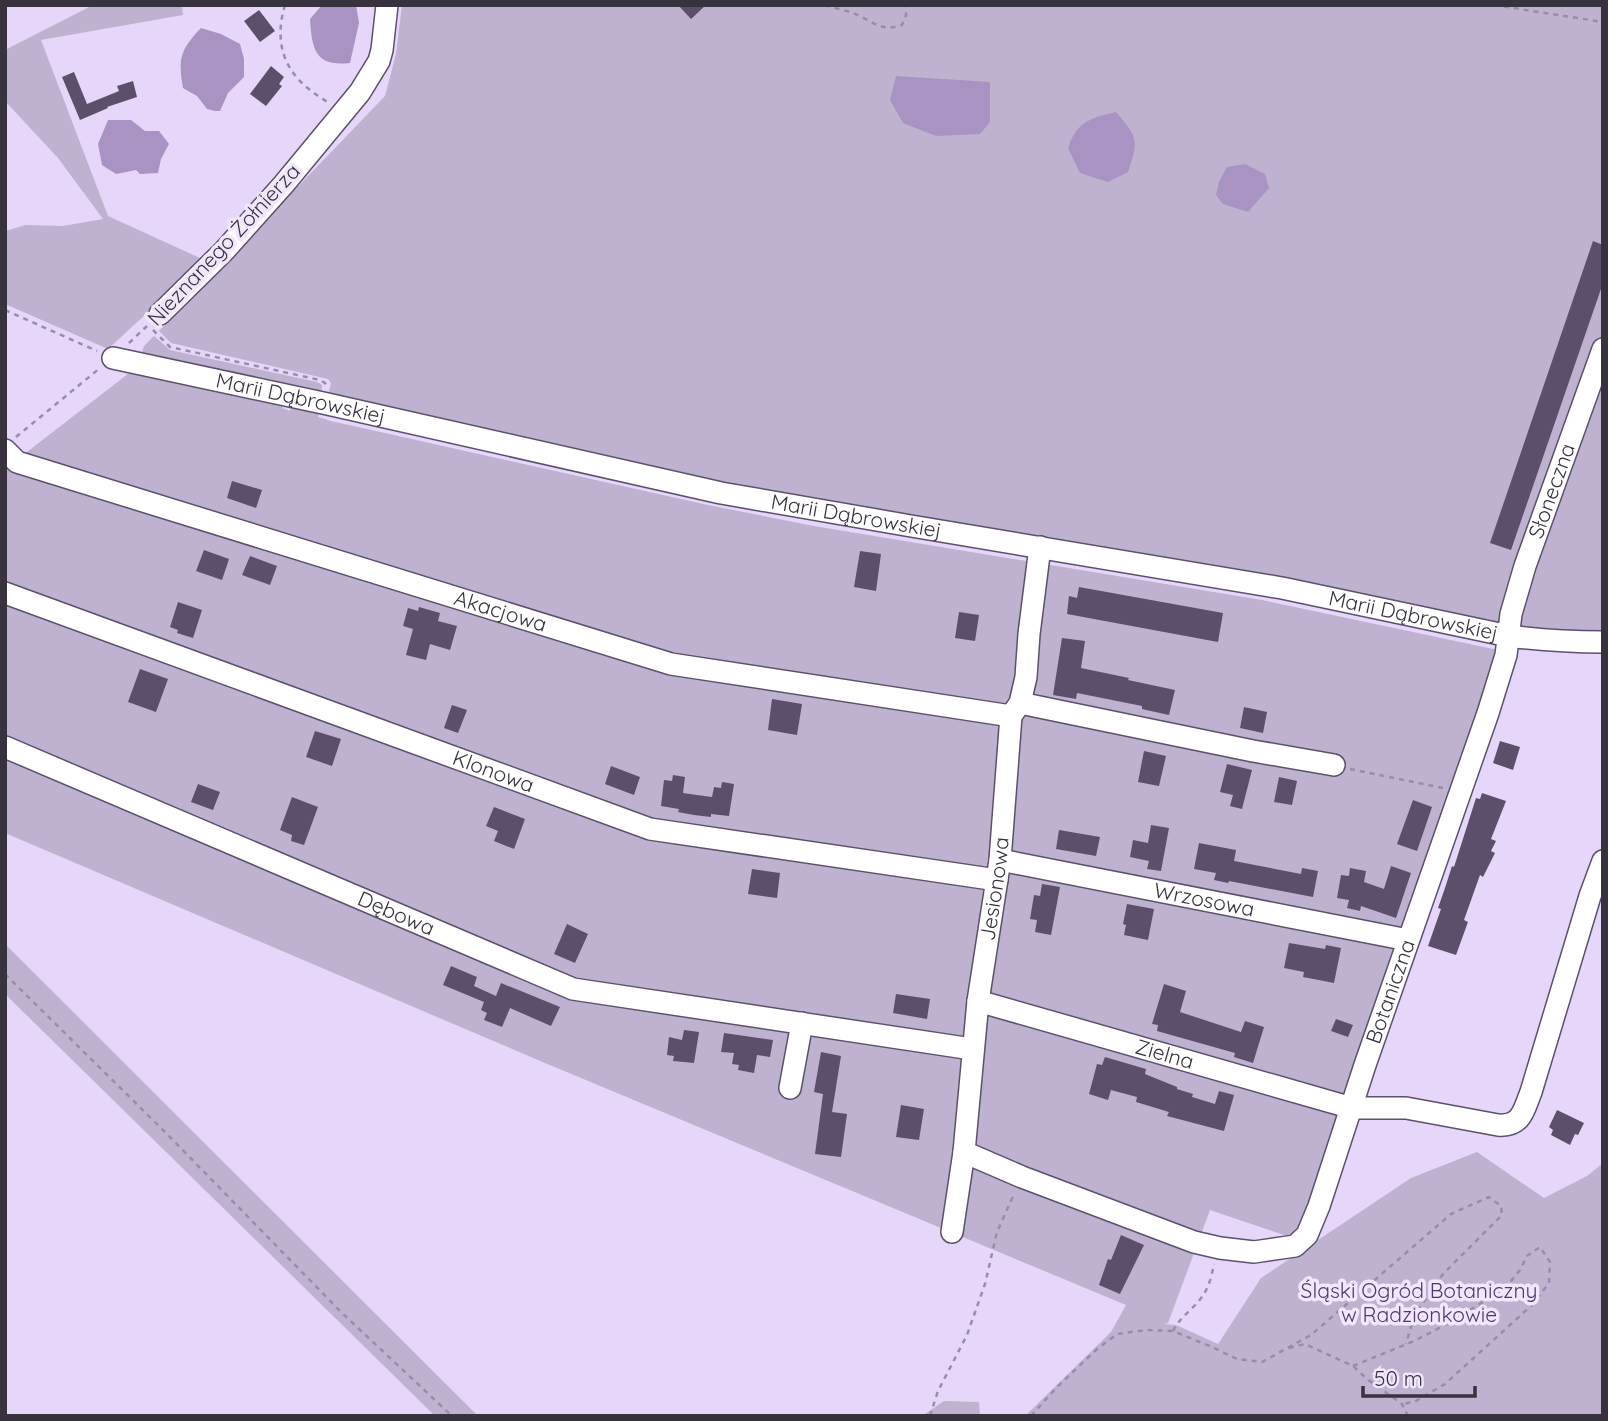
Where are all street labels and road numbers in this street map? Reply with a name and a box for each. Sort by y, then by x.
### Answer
street label: Nieznanego Żołnierza [141,158,305,331]
street label: Marii Dąbrowskiej [214,366,388,429]
street label: Słoneczna [1522,440,1580,542]
street label: Marii Dąbrowskiej [769,488,944,543]
street label: Akacjowa [451,584,550,637]
street label: Marii Dąbrowskiej [1326,584,1501,645]
street label: Klonowa [449,744,538,798]
street label: Jesionowa [974,836,1014,942]
street label: Wrzosowa [1152,876,1257,922]
street label: Dębowa [354,885,439,941]
street label: Botaniczna [1359,936,1420,1047]
street label: Zielna [1133,1033,1197,1074]

